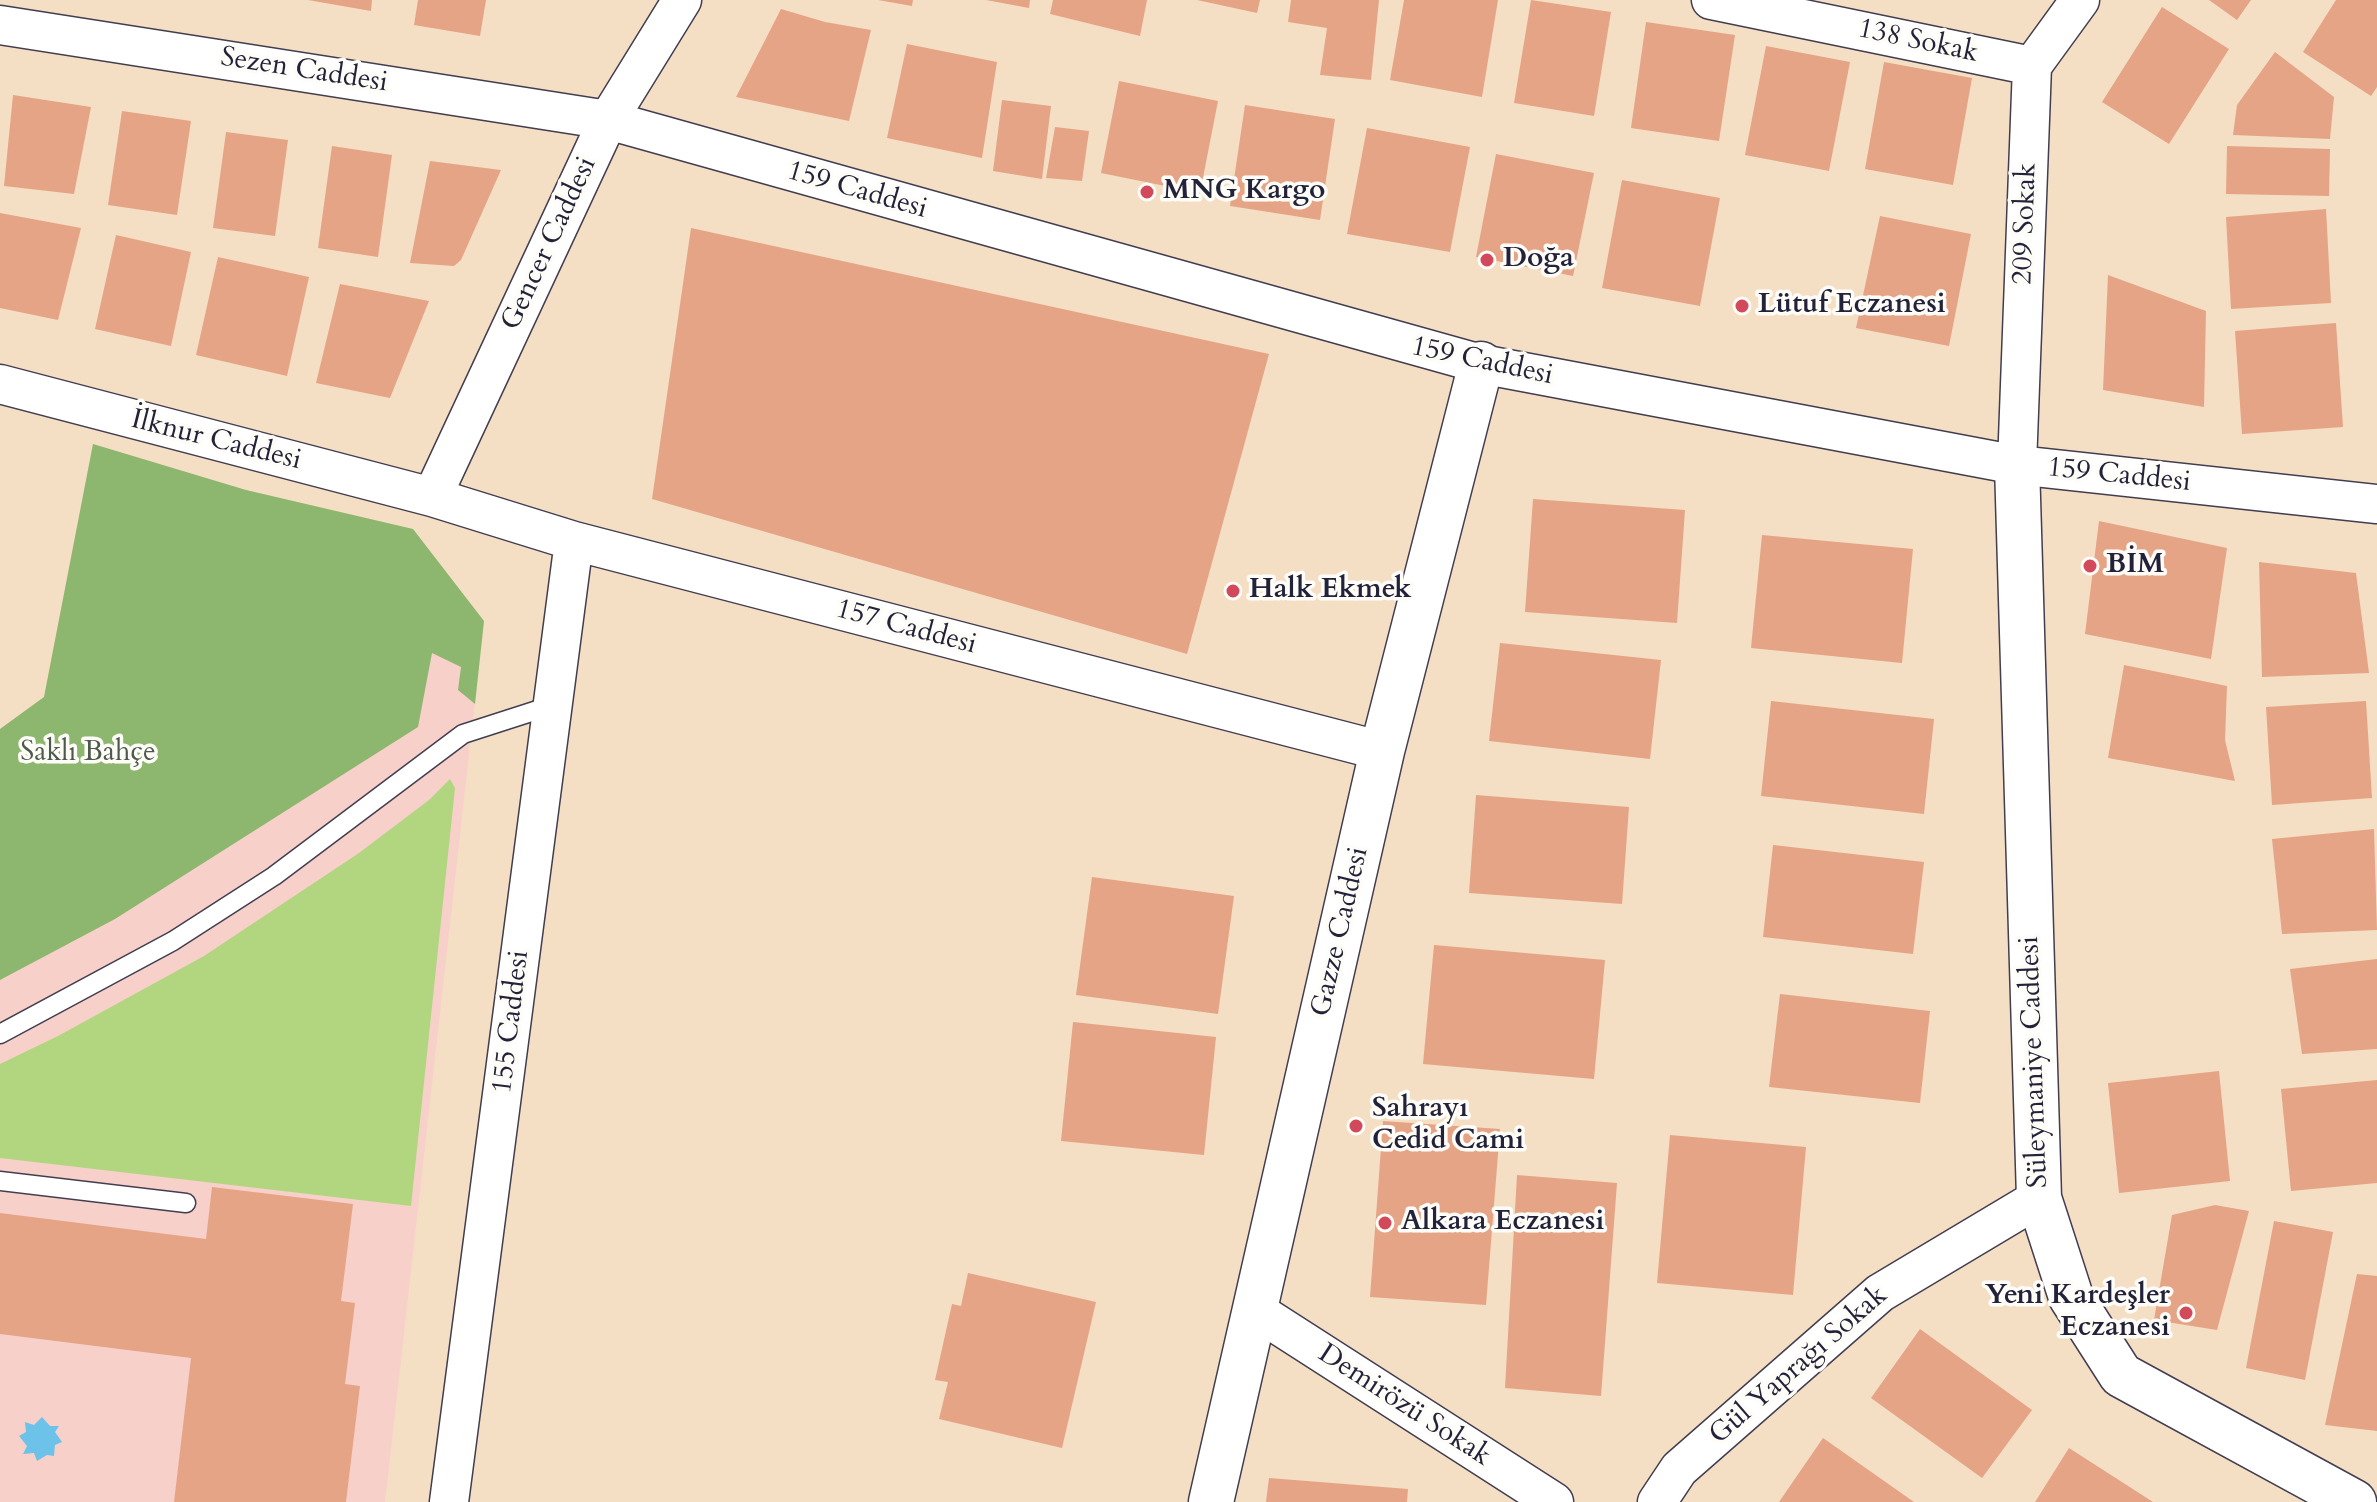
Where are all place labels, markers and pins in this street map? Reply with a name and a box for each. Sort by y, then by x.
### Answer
place label: MNG Kargo [1163,175,1325,209]
marker: MNG Kargo [1138,183,1156,201]
place label: Doğa [1503,243,1574,277]
marker: Doğa [1478,251,1496,269]
place label: Lütuf Eczanesi [1758,289,1946,323]
marker: Lütuf Eczanesi [1733,297,1751,315]
place label: BİM [2106,549,2164,583]
marker: BİM [2081,557,2099,575]
place label: Halk Ekmek [1249,574,1412,608]
marker: Halk Ekmek [1224,582,1242,600]
place label: Sahrayı Cedid Cami [1372,1093,1524,1159]
marker: Sahrayı Cedid Cami [1347,1117,1365,1135]
place label: Alkara Eczanesi [1401,1206,1604,1240]
marker: Alkara Eczanesi [1376,1214,1394,1232]
place label: Yeni Kardeşler Eczanesi [1985,1280,2170,1346]
marker: Yeni Kardeşler Eczanesi [2177,1304,2195,1322]

